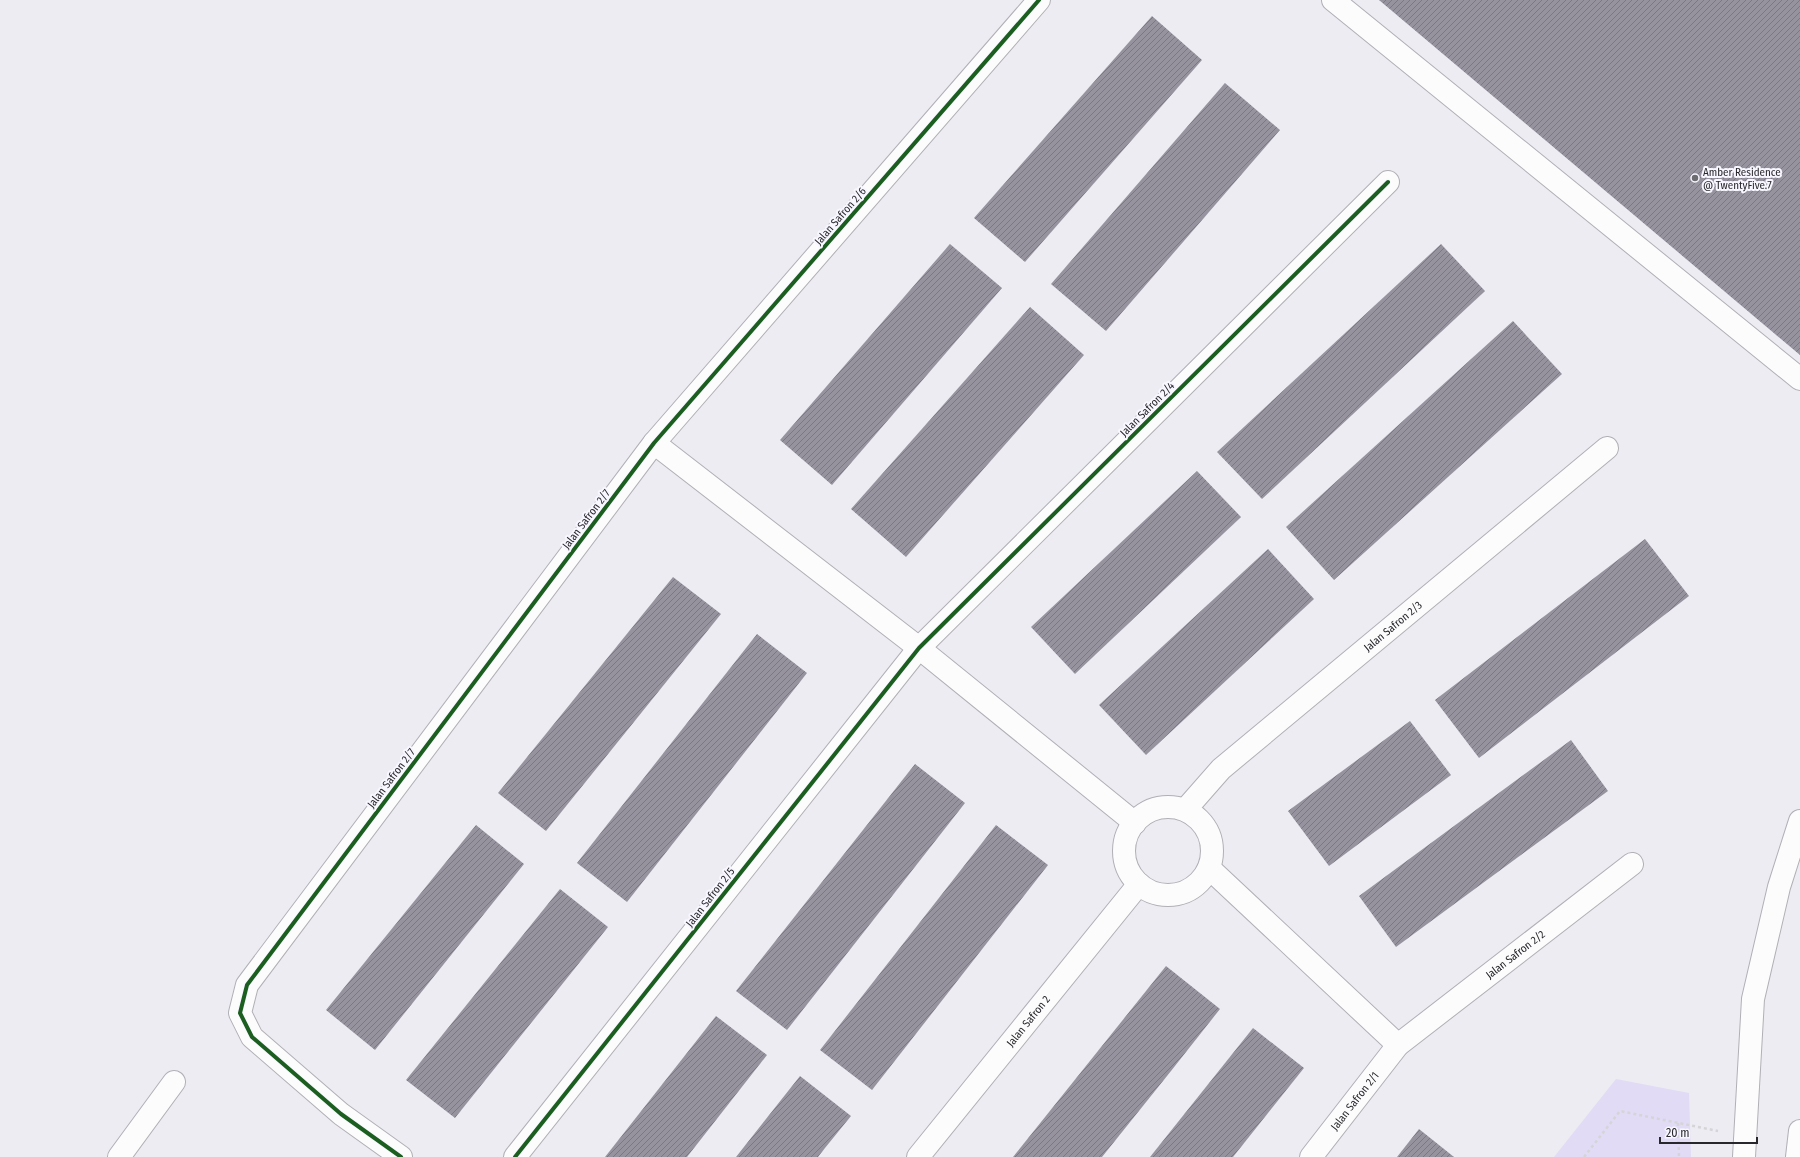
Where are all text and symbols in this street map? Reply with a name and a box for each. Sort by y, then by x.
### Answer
place label: Amber Residence @ TwentyFive.7 [1703,166,1781,192]
marker: Amber Residence @ TwentyFive.7 [1690,173,1700,183]
street label: Jalan Safron 2/6 [812,185,869,248]
street label: Jalan Safron 2/4 [1117,379,1178,439]
street label: Jalan Safron 2/7 [560,487,613,552]
street label: Jalan Safron 2/3 [1361,599,1425,654]
street label: Jalan Safron 2/7 [365,746,418,811]
street label: Jalan Safron 2/5 [683,865,738,930]
street label: Jalan Safron 2/2 [1483,928,1548,982]
street label: Jalan Safron 2 [1004,993,1053,1049]
street label: Jalan Safron 2/1 [1328,1069,1382,1133]
scale bar [1660,1119,1757,1145]
text: 20 m [1666,1126,1690,1140]

